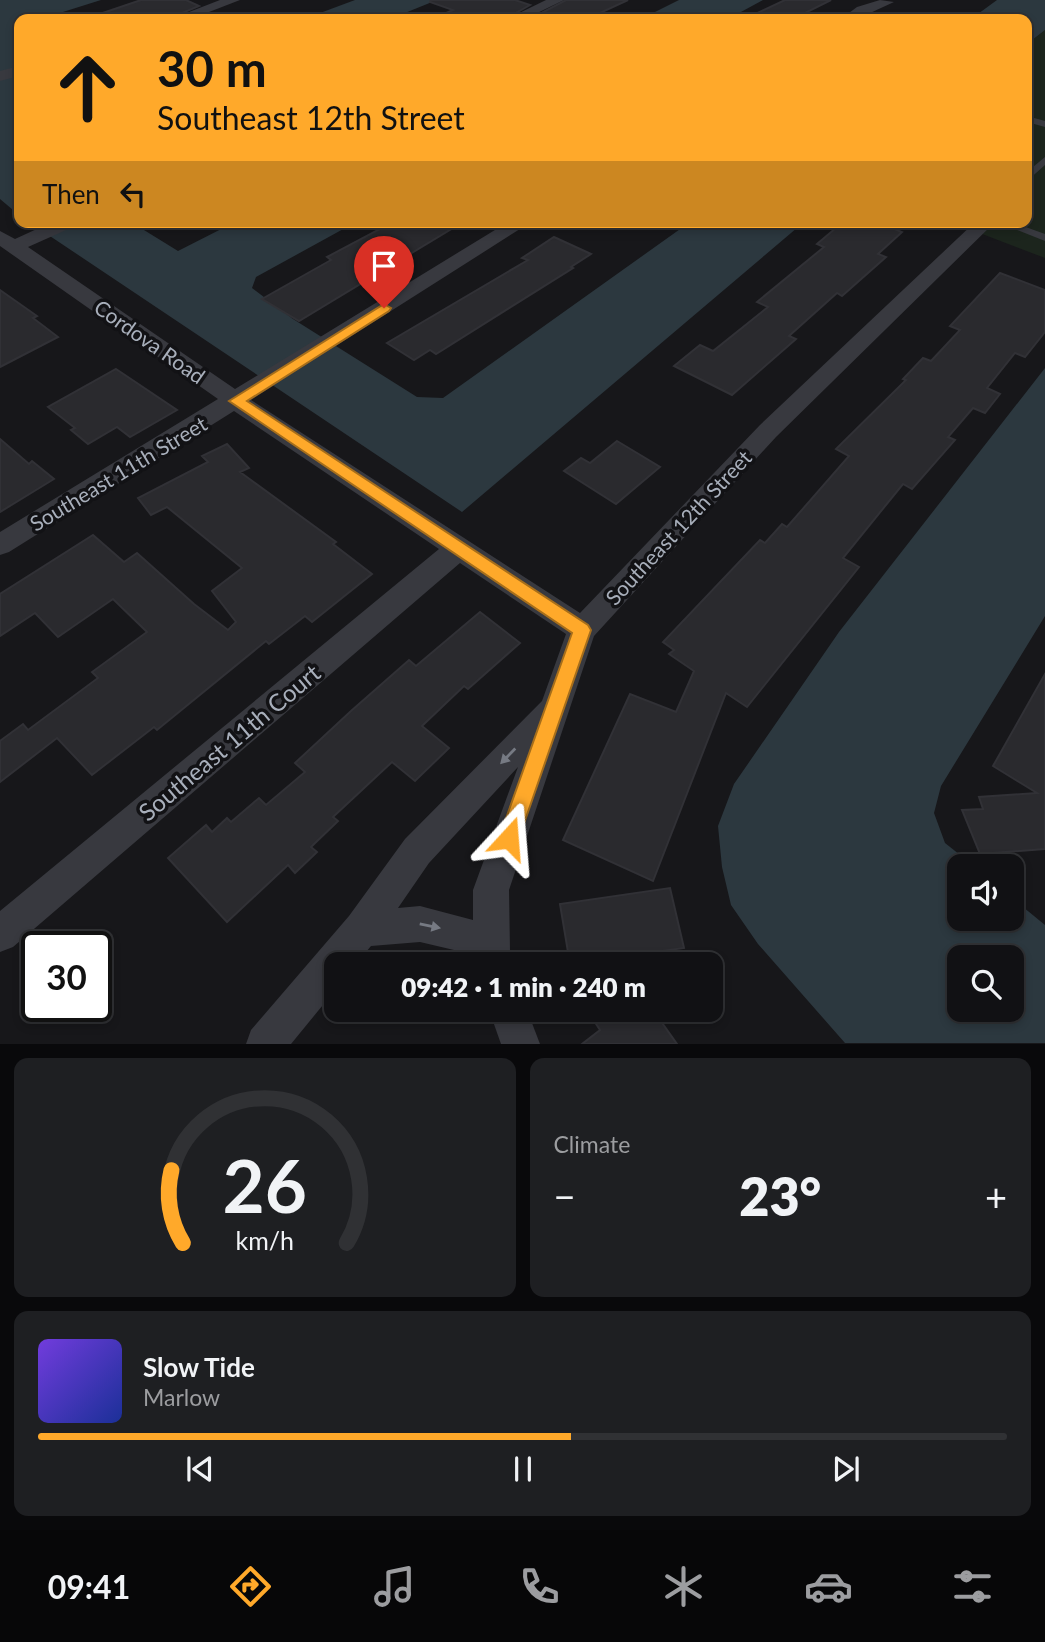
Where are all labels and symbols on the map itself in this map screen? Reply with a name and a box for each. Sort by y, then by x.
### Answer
pin [354,236,414,308]
street label: Cordova Road [90,294,210,388]
street label: Southeast 11th Street [25,410,211,536]
street label: Southeast 12th Street [600,444,756,609]
street label: Southeast 11th Court [132,657,326,826]
one-way arrow [499,747,516,764]
position arrow [472,801,546,875]
one-way arrow [419,921,441,932]
speed limit sign: 30 [21,931,112,1022]

